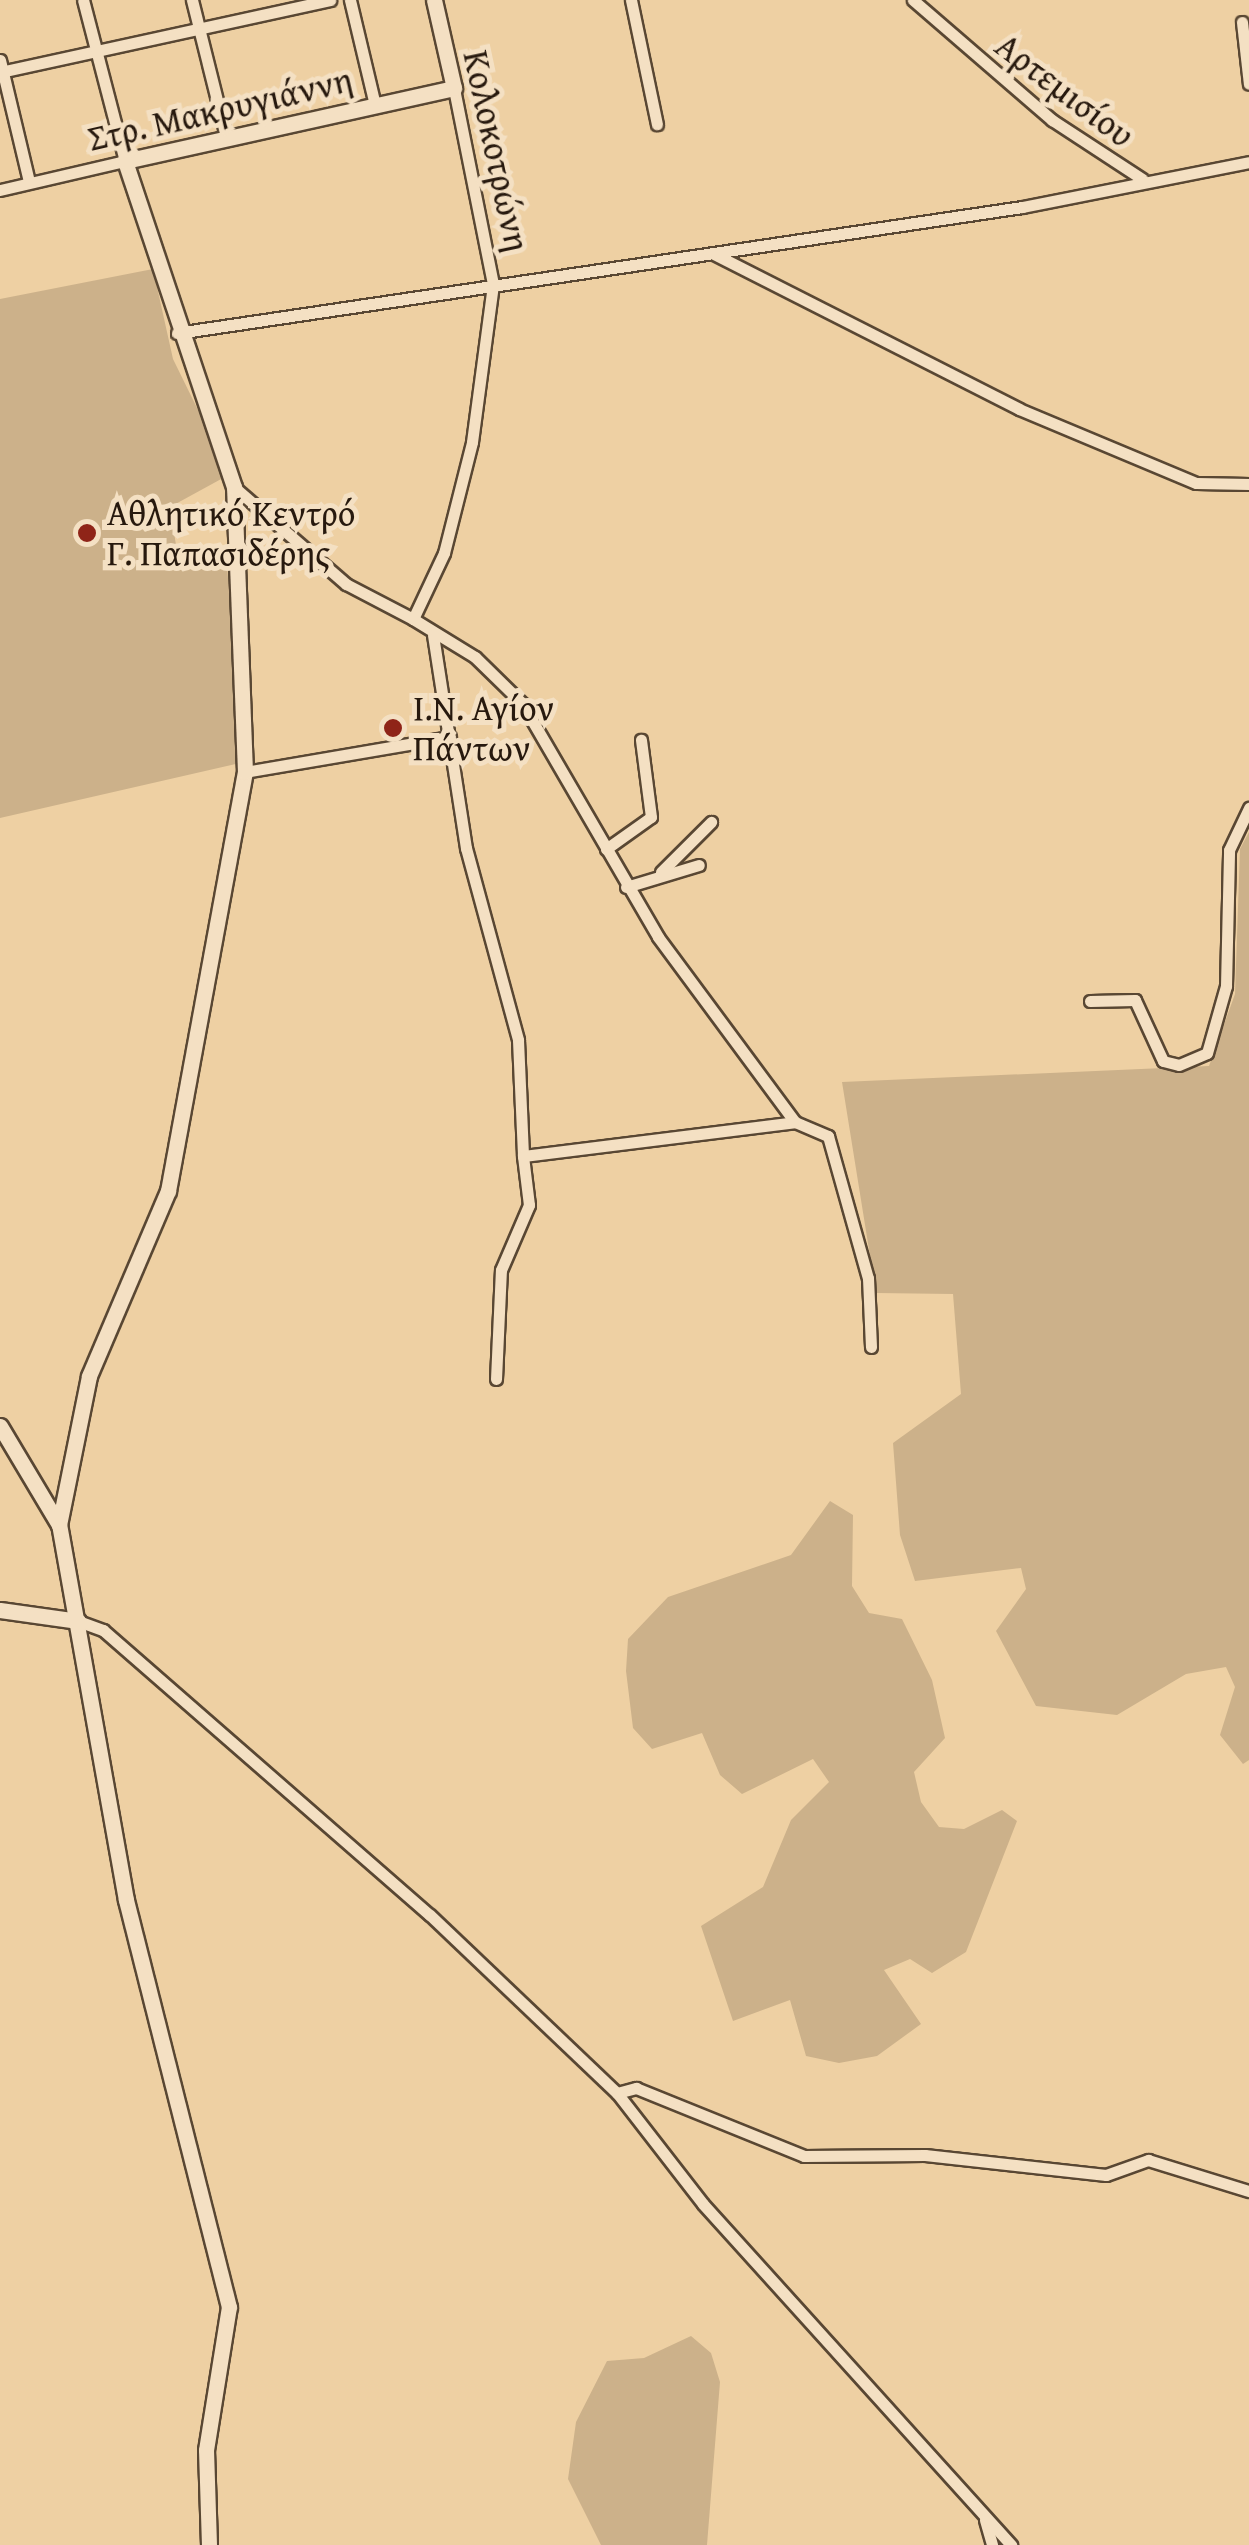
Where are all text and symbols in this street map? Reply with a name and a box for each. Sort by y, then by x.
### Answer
street label: Αρτεμισίου [987,24,1143,156]
street label: Κολοκοτρώνη [455,47,539,255]
street label: Στρ. Μακρυγιάννη [84,58,356,160]
place label: Αθλητικό Κεντρό Γ. Παπασιδέρης [107,492,356,574]
marker: Αθλητικό Κεντρό Γ. Παπασιδέρης [76,522,98,544]
place label: Ι.Ν. Αγίον Πάντων [413,687,554,769]
marker: Ι.Ν. Αγίον Πάντων [382,717,404,739]

